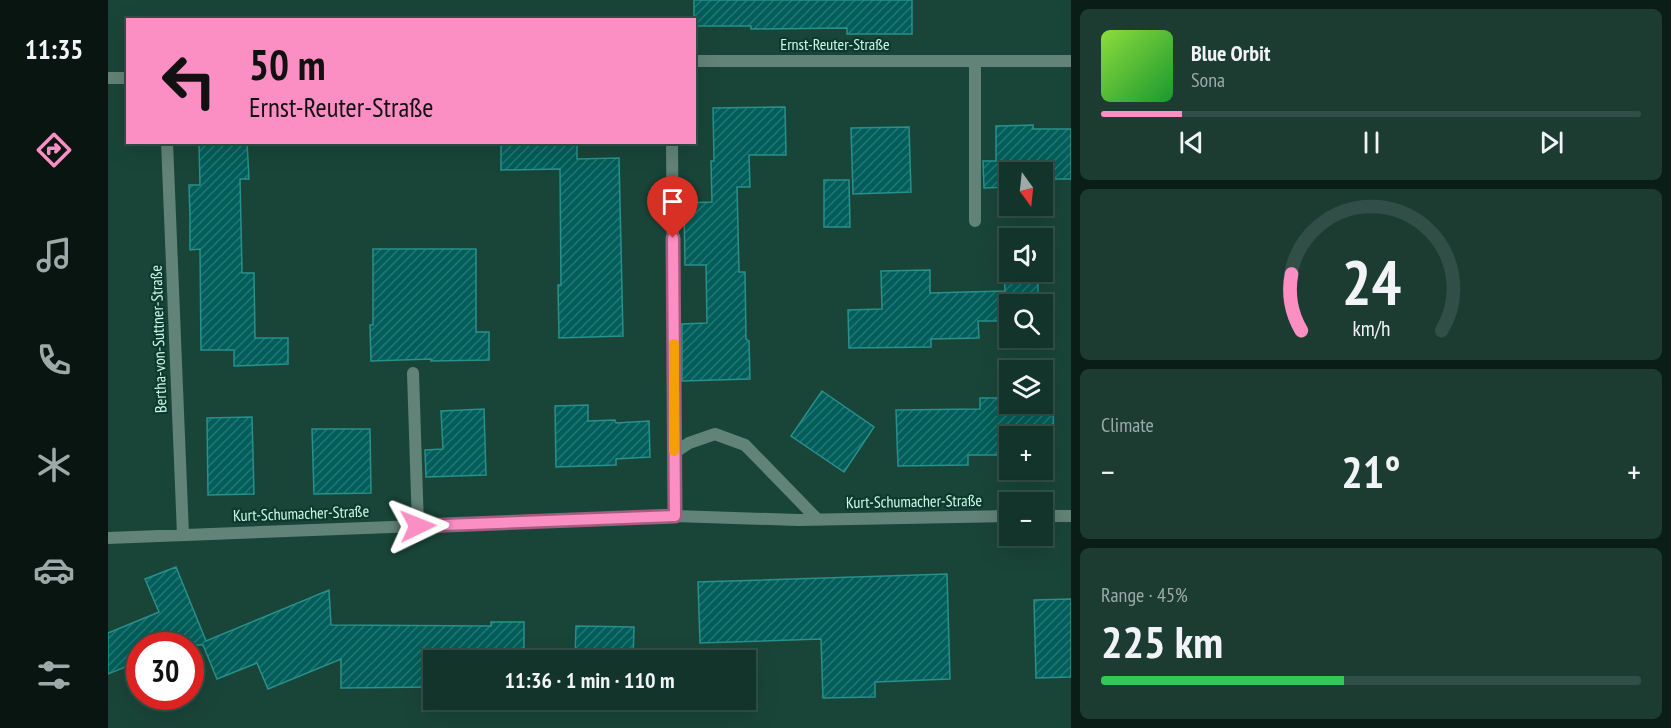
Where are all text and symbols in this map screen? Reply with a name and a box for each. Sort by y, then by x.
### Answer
text: 11:35 [25,32,83,66]
street label: Ernst-Reuter-Straße [780,34,890,54]
text: 50 m [249,37,326,92]
text: Blue Orbit [1191,39,1270,67]
icon: left [150,42,228,120]
text: Sona [1191,67,1225,93]
text: Ernst-Reuter-Straße [249,90,434,124]
icon: previous [1175,126,1208,159]
icon: pause [1355,126,1388,159]
icon: next [1535,126,1568,159]
icon: directions [33,129,75,171]
north arrow [999,162,1053,216]
map controls [999,162,1053,546]
pin [647,176,698,238]
icon: arrive [656,185,689,218]
button: sound [999,228,1053,282]
icon: music [33,234,75,276]
text: 24 [1341,241,1401,322]
street label: Bertha-von-Suttner-Straße [145,265,171,413]
button: search [999,294,1053,348]
text: km/h [1352,315,1390,343]
icon: phone [33,339,75,381]
button: layers [999,360,1053,414]
text: Climate [1101,412,1154,438]
button: + [999,426,1053,480]
text: 21° [1341,442,1401,500]
icon: climate [33,444,75,486]
text: − [1101,450,1115,493]
text: + [1627,450,1641,493]
street label: Kurt-Schumacher-Straße [846,490,982,512]
button: − [999,492,1053,546]
position arrow [386,494,450,558]
street label: Kurt-Schumacher-Straße [233,501,369,525]
icon: car [33,549,75,591]
text: Range · 45% [1101,582,1188,608]
text: 225 km [1101,612,1223,670]
speed limit sign: 30 [126,632,204,710]
icon: filters [33,654,75,696]
text: 11:36 · 1 min · 110 m [504,666,675,694]

